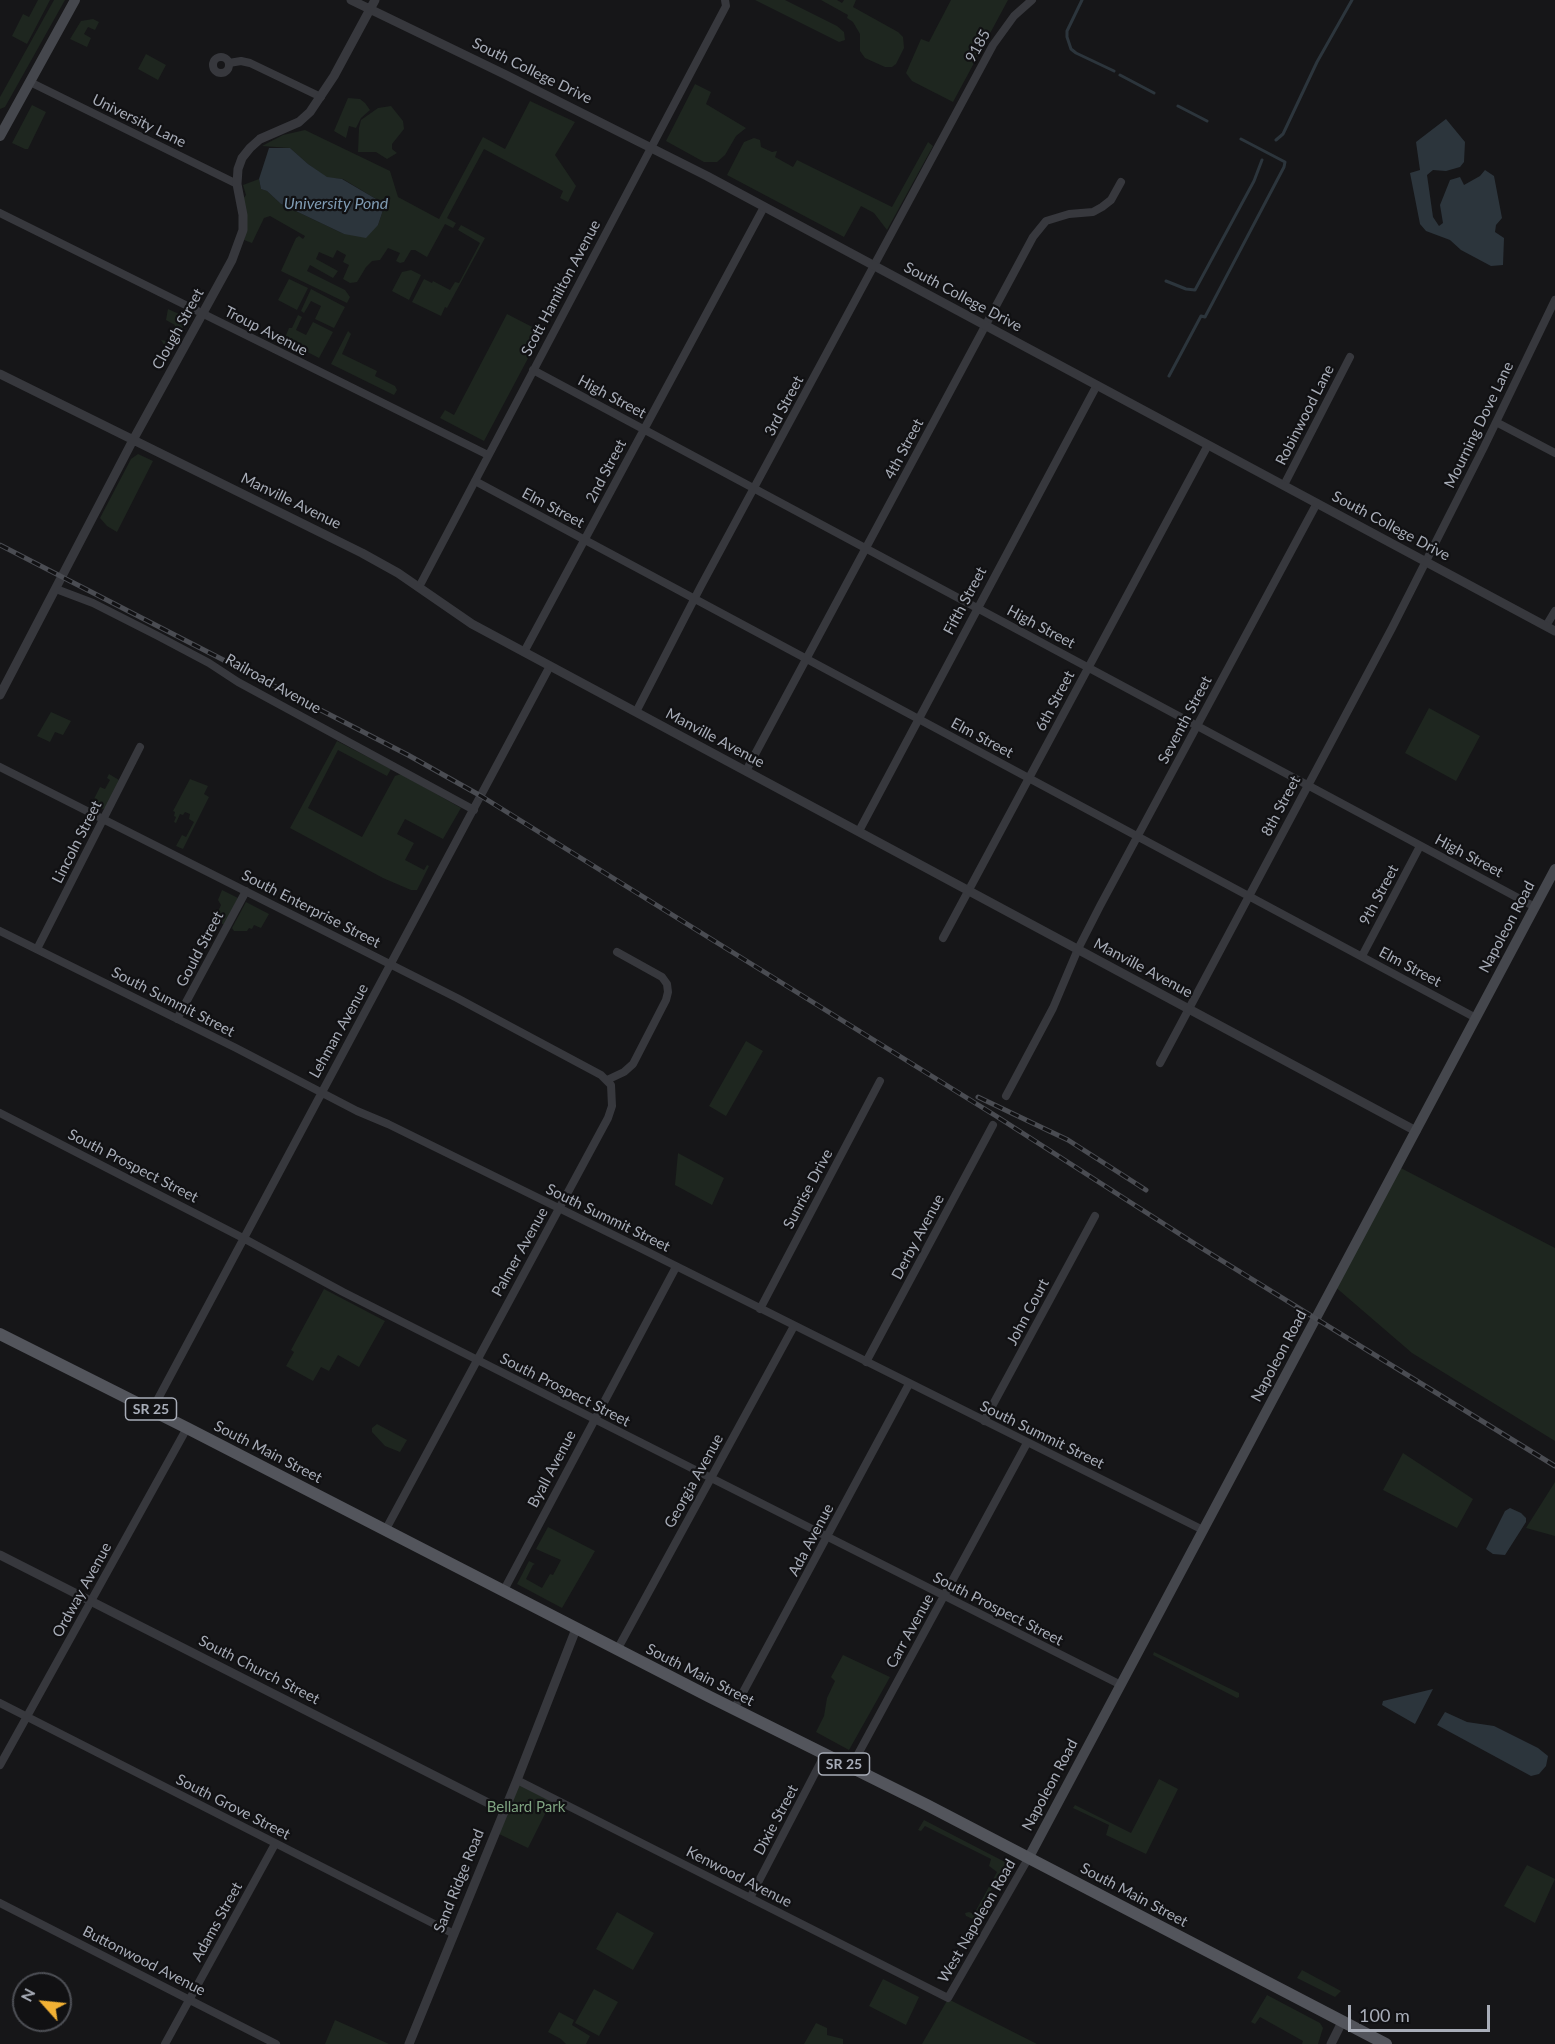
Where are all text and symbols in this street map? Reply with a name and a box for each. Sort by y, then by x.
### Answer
street label: 9185 [962,26,994,66]
street label: South College Drive [469,34,595,108]
street label: University Lane [89,91,189,151]
water label: University Pond [284,194,388,214]
street label: Scott Hamilton Avenue [518,217,604,359]
street label: South College Drive [901,258,1025,336]
street label: Clough Street [148,285,208,373]
street label: Troup Avenue [221,302,311,360]
street label: Mourning Dove Lane [1441,359,1517,491]
street label: Robinwood Lane [1272,362,1338,468]
street label: High Street [575,372,649,422]
street label: 3rd Street [761,373,807,439]
street label: 4th Street [881,416,927,482]
street label: 2nd Street [582,436,630,506]
street label: Manville Avenue [238,469,344,533]
street label: Elm Street [519,484,587,532]
street label: South College Drive [1329,487,1453,565]
street label: Fifth Street [940,564,990,638]
street label: High Street [1004,602,1078,652]
street label: Railroad Avenue [222,650,324,718]
street label: 6th Street [1032,668,1078,734]
street label: Seventh Street [1154,673,1216,767]
street label: Manville Avenue [663,704,767,772]
street label: Elm Street [948,714,1016,762]
street label: 8th Street [1258,773,1304,839]
street label: Lincoln Street [48,798,106,886]
street label: High Street [1432,831,1506,881]
street label: 9th Street [1356,862,1402,928]
street label: South Enterprise Street [239,866,383,952]
street label: Napoleon Road [1475,878,1539,976]
street label: Gould Street [173,908,227,990]
street label: Manville Avenue [1091,934,1195,1002]
street label: Elm Street [1376,943,1444,991]
street label: South Summit Street [108,963,238,1041]
street label: Lehman Avenue [306,981,372,1081]
street label: South Prospect Street [65,1125,201,1207]
street label: Sunrise Drive [779,1146,837,1232]
street label: South Summit Street [543,1180,673,1256]
street label: Derby Avenue [888,1191,948,1283]
street label: Palmer Avenue [488,1204,552,1300]
street label: John Court [1003,1276,1053,1348]
street label: Napoleon Road [1247,1307,1311,1405]
street label: South Prospect Street [497,1349,633,1431]
street label: South Summit Street [977,1397,1107,1473]
road number: SR 25 [126,1398,176,1420]
street label: South Main Street [211,1417,325,1487]
street label: Byall Avenue [524,1427,580,1511]
street label: Georgia Avenue [661,1431,727,1531]
street label: Ada Avenue [784,1501,838,1579]
street label: Ordway Avenue [49,1539,115,1641]
street label: South Prospect Street [930,1568,1066,1650]
street label: Carr Avenue [882,1591,938,1671]
street label: South Church Street [196,1632,322,1708]
street label: South Main Street [643,1640,757,1710]
street label: Napoleon Road [1018,1736,1082,1834]
road number: SR 25 [818,1753,870,1775]
street label: South Grove Street [173,1770,293,1844]
street label: Dixie Street [750,1782,802,1858]
park label: Bellard Park [487,1798,565,1816]
street label: Sand Ridge Road [430,1827,488,1935]
street label: Kenwood Avenue [683,1843,795,1911]
street label: West Napoleon Road [934,1856,1020,1986]
street label: South Main Street [1077,1859,1191,1931]
street label: Adams Street [188,1879,246,1965]
street label: Buttonwood Avenue [80,1922,208,2000]
north arrow [12,1972,72,2032]
text: N [16,1985,39,2004]
scale bar [1351,1993,1494,2031]
text: 100 m [1359,2004,1410,2026]

